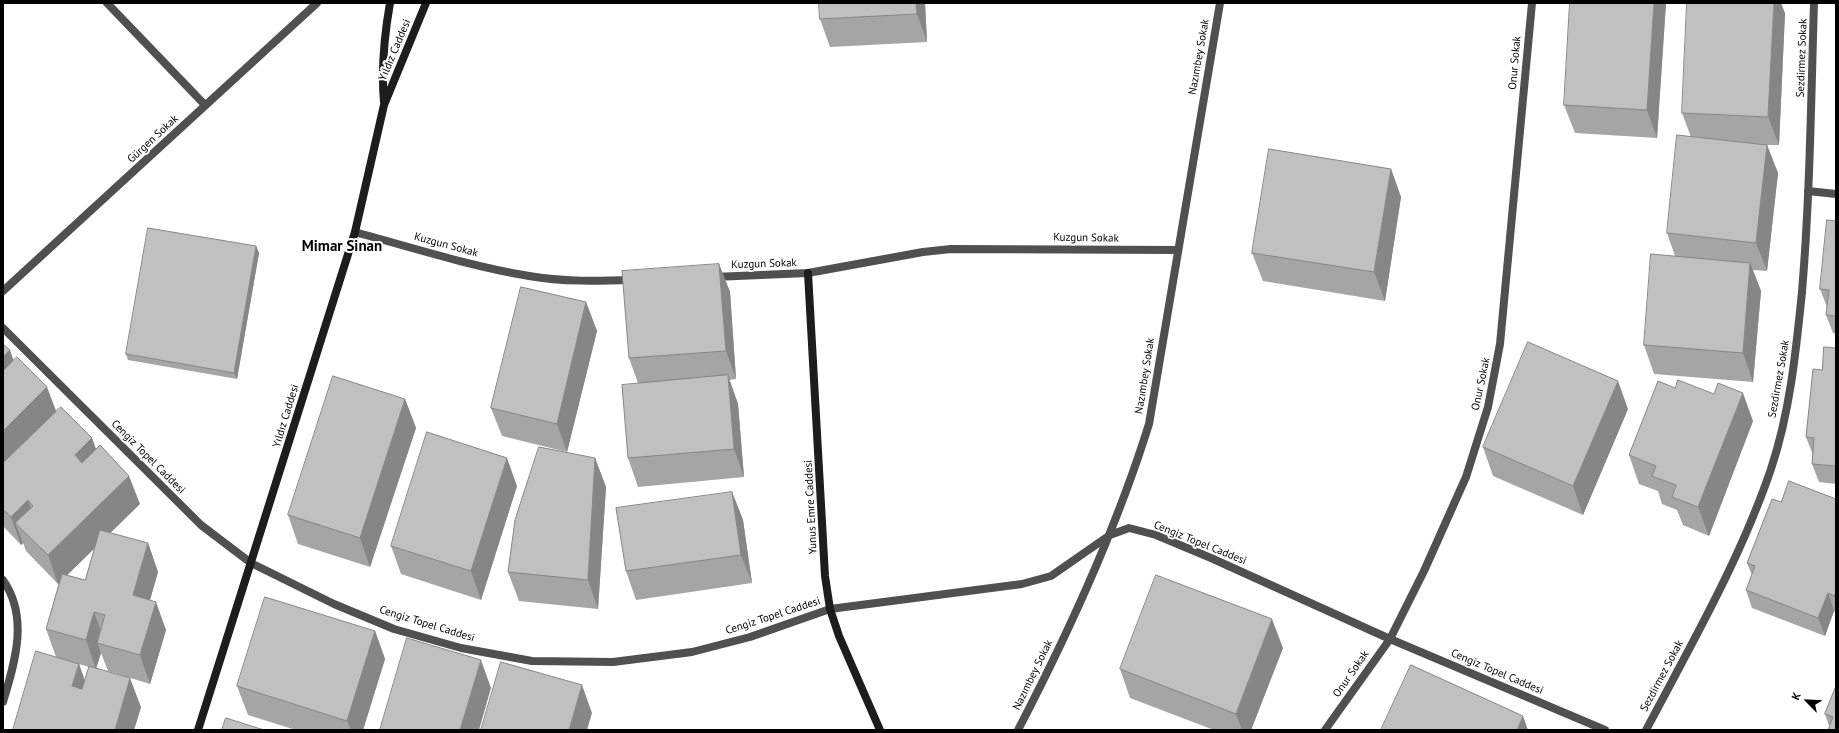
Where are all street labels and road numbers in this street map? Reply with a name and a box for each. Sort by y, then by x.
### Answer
street label: Yıldız Caddesi [376,17,414,83]
street label: Nazımbey Sokak [1186,18,1212,96]
street label: Sezdirmez Sokak [1794,18,1810,98]
street label: Onur Sokak [1506,36,1524,90]
street label: Gürgen Sokak [125,112,181,166]
street label: Kuzgun Sokak [413,230,479,260]
street label: Kuzgun Sokak [1053,231,1119,245]
street label: Kuzgun Sokak [731,256,797,272]
street label: Nazımbey Sokak [1132,337,1158,415]
street label: Sezdirmez Sokak [1766,339,1792,419]
street label: Onur Sokak [1469,356,1493,412]
street label: Yıldız Caddesi [270,383,302,449]
street label: Cengiz Topel Caddesi [108,417,188,497]
street label: Yunus Emre Caddesi [802,460,820,554]
street label: Cengiz Topel Caddesi [1152,518,1248,568]
street label: Cengiz Topel Caddesi [724,594,822,638]
street label: Cengiz Topel Caddesi [378,603,476,645]
street label: Nazımbey Sokak [1010,638,1056,712]
street label: Sezdirmez Sokak [1638,638,1686,714]
street label: Cengiz Topel Caddesi [1449,647,1545,697]
street label: Onur Sokak [1330,648,1372,700]

